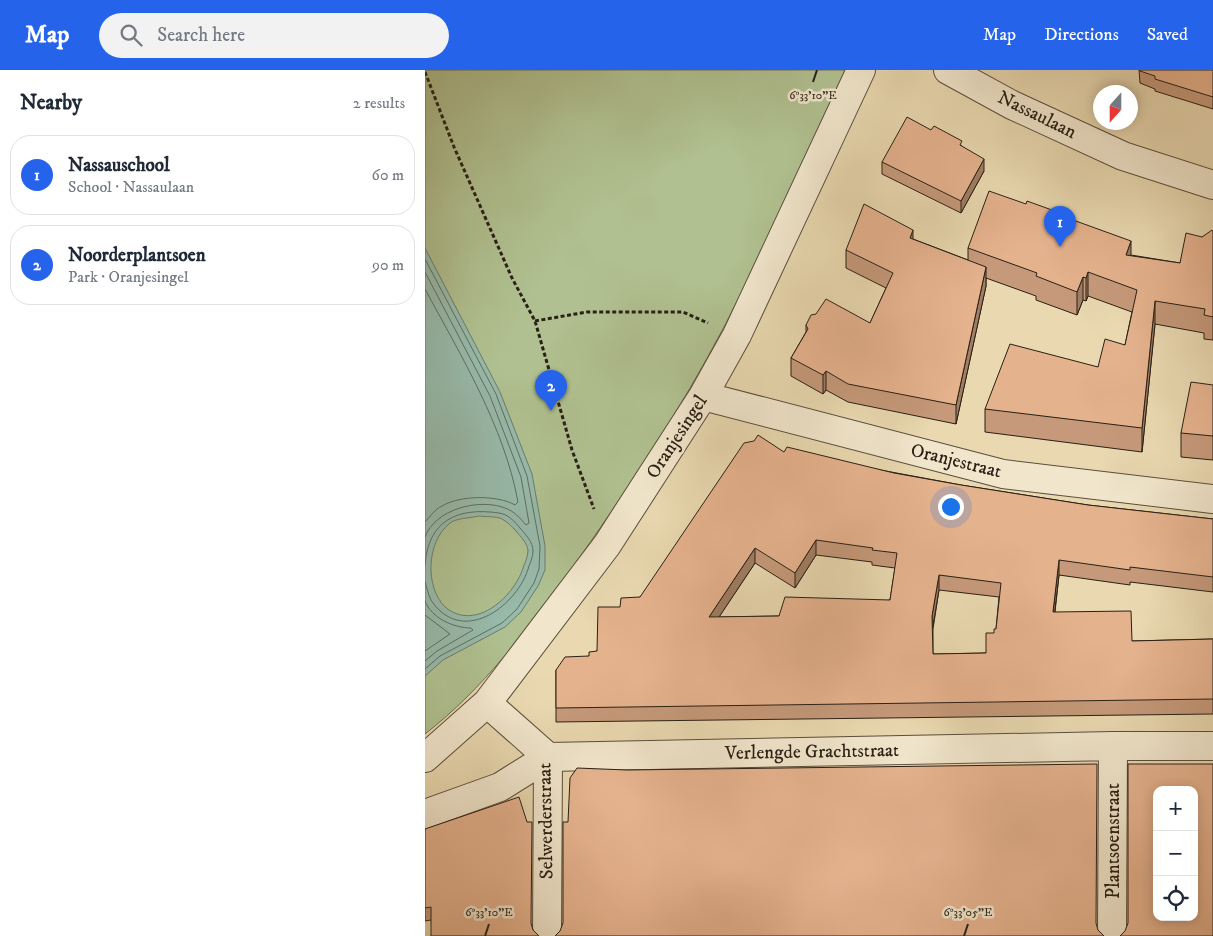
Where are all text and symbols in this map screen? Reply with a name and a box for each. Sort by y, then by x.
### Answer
search box [99,13,449,58]
text: Map [25,20,69,50]
icon: search [117,21,145,49]
text: Search here [157,24,245,47]
text: Map [983,24,1016,46]
text: Directions [1044,24,1119,46]
text: Saved [1147,24,1188,46]
north arrow [1093,85,1138,130]
street label: Nassaulaan [994,86,1080,144]
text: 6°33'10"E [789,88,837,103]
text: Nearby [20,90,82,116]
text: 2 results [353,93,405,113]
text: Nassauschool [68,154,170,177]
text: 1 [34,165,40,185]
text: 60 m [372,165,404,185]
text: School · Nassaulaan [68,177,194,197]
pin: 1 [1044,206,1076,247]
text: Noorderplantsoen [68,244,206,267]
text: 2 [33,255,41,275]
text: 90 m [372,255,404,275]
text: Park · Oranjesingel [68,267,189,287]
pin: 2 [535,370,567,411]
street label: Oranjesingel [641,391,713,483]
street label: Oranjestraat [908,439,1004,483]
your location [938,494,964,520]
street label: Verlengde Grachtstraat [724,739,899,765]
street label: Selwerderstraat [533,763,559,879]
street label: Plantsoenstraat [1102,783,1125,899]
map controls [1153,786,1198,921]
button: + [1153,786,1198,831]
button: − [1153,831,1198,876]
button: locate [1153,876,1198,921]
text: 6°33'10"E [465,905,513,920]
text: 6°33'05"E [944,905,993,920]

